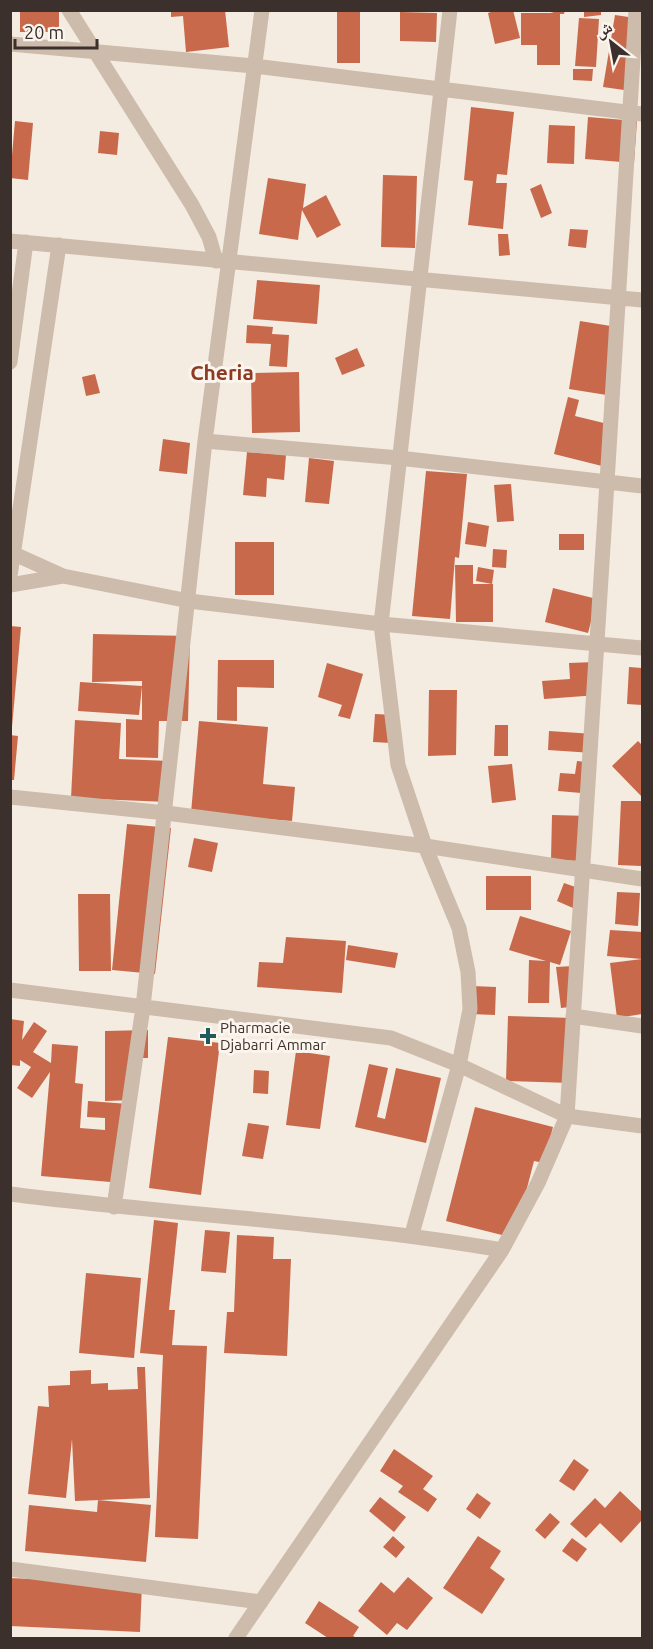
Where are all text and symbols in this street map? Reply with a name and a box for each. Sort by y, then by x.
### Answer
scale bar [15,12,98,50]
north arrow [581,12,641,72]
text: ش [591,17,616,42]
text: 20 m [24,22,64,42]
district label: Cheria [190,360,254,384]
place label: Pharmacie Djabarri Ammar [220,1019,326,1053]
marker: Pharmacie Djabarri Ammar [201,1029,215,1043]

